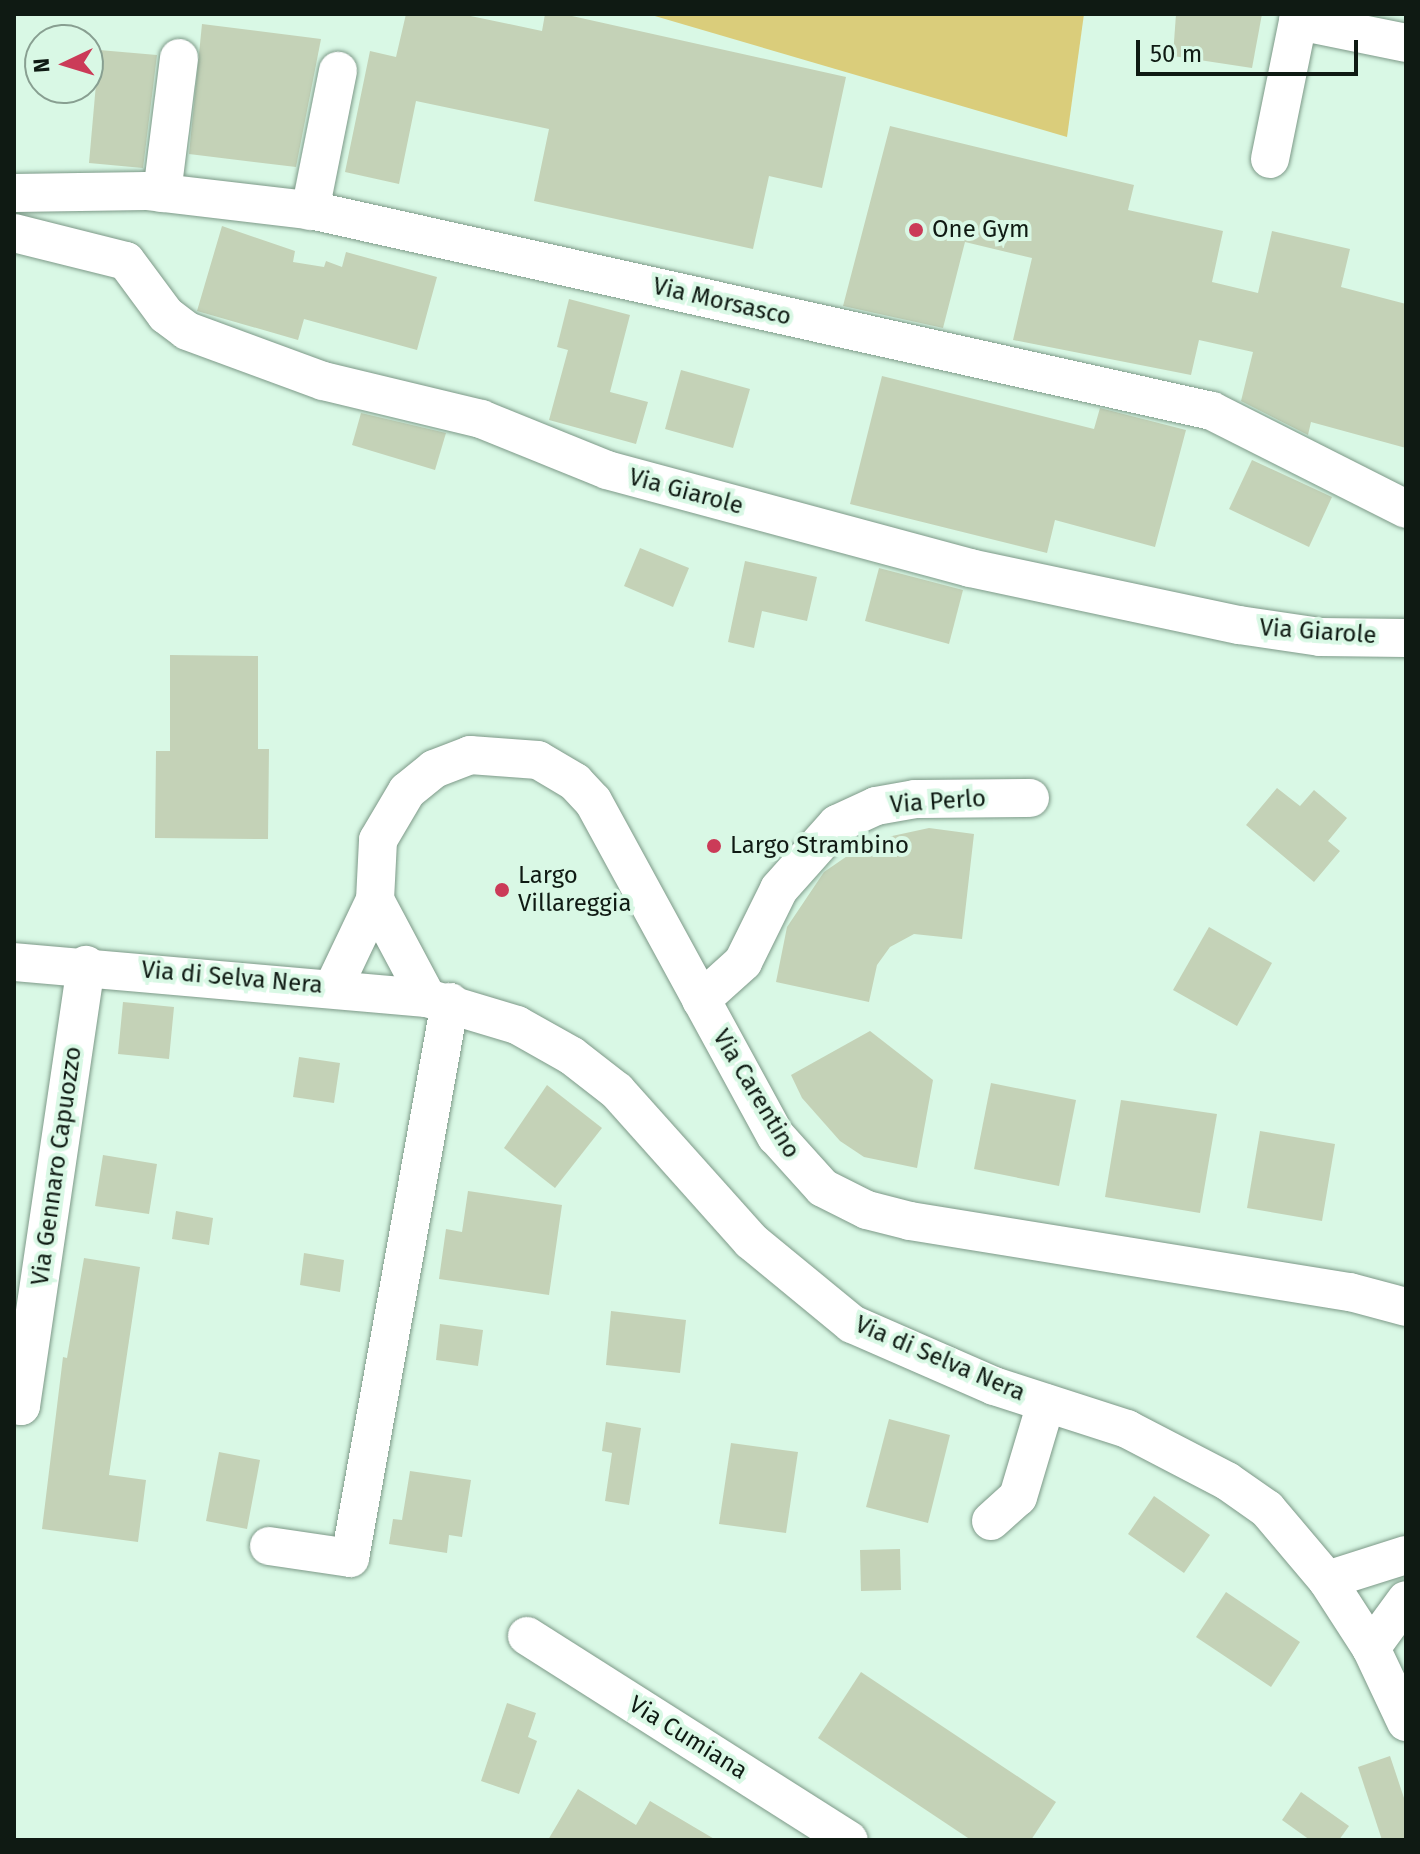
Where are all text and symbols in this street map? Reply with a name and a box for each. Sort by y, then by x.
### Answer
north arrow [24,24,104,104]
scale bar [1140,24,1362,74]
text: 50 m [1150,40,1202,68]
text: N [28,57,56,74]
place label: One Gym [932,216,1030,244]
marker: One Gym [907,221,925,239]
street label: Via Morsasco [650,272,794,332]
street label: Via Giarole [626,463,746,521]
street label: Via Giarole [1259,614,1377,650]
street label: Via Perlo [889,784,987,820]
place label: Largo Strambino [730,832,909,860]
marker: Largo Strambino [705,837,723,855]
place label: Largo Villareggia [518,862,632,918]
marker: Largo Villareggia [493,881,511,899]
street label: Via di Selva Nera [140,956,324,1000]
street label: Via Carentino [706,1024,806,1164]
street label: Via Gennaro Capuozzo [26,1045,88,1287]
street label: Via di Selva Nera [851,1310,1029,1408]
street label: Via Cumiana [624,1690,752,1786]

